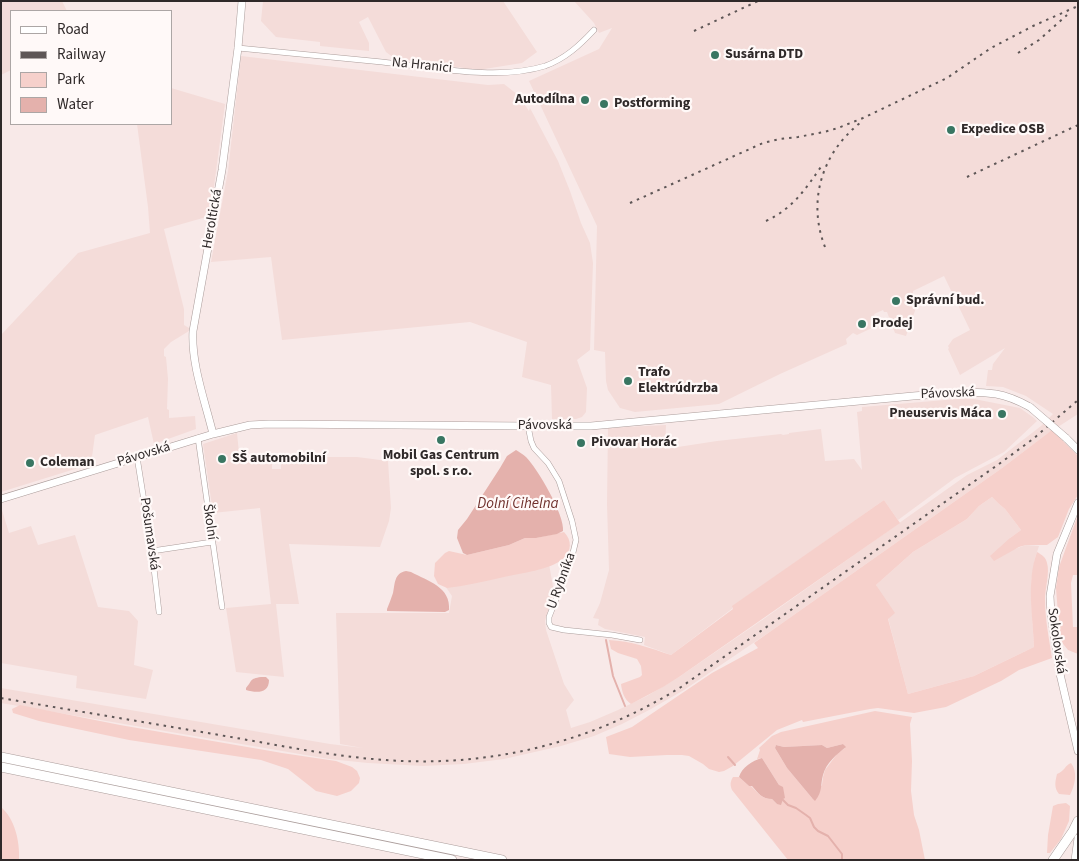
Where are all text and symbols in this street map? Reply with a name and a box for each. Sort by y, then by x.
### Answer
legend [10,10,172,125]
text: Road [57,19,89,40]
text: Railway [57,44,106,65]
place label: Susárna DTD [725,47,803,63]
marker: Susárna DTD [709,49,721,61]
street label: Na Hranici [391,54,453,78]
text: Park [57,69,85,90]
place label: Autodílna [515,92,575,108]
text: Water [57,94,93,115]
marker: Autodílna [579,94,591,106]
place label: Postforming [614,96,690,112]
marker: Postforming [598,98,610,110]
place label: Expedice OSB [961,122,1044,138]
marker: Expedice OSB [945,124,957,136]
street label: Heroltická [199,188,227,250]
place label: Správní bud. [906,293,985,309]
marker: Správní bud. [890,295,902,307]
place label: Prodej [872,316,913,332]
marker: Prodej [856,318,868,330]
place label: Trafo Elektrúdrzba [638,365,718,398]
marker: Trafo Elektrúdrzba [622,375,634,387]
street label: Pávovská [920,385,976,403]
place label: Pneuservis Máca [889,406,992,422]
marker: Pneuservis Máca [996,408,1008,420]
street label: Pávovská [518,418,572,434]
marker: Mobil Gas Centrum spol. s r.o. [435,434,447,446]
place label: Pivovar Horác [591,435,677,451]
marker: Pivovar Horác [575,437,587,449]
street label: Pávovská [115,439,173,471]
place label: Mobil Gas Centrum spol. s r.o. [383,448,499,481]
place label: SŠ automobilní [232,451,326,467]
marker: SŠ automobilní [216,453,228,465]
place label: Coleman [40,455,95,471]
marker: Coleman [24,457,36,469]
street label: Pošumavská [136,496,162,572]
water label: Dolní Cihelna [477,496,559,514]
street label: Školní [198,503,220,541]
street label: U Rybníka [544,550,580,612]
street label: Sokolovská [1043,607,1069,675]

